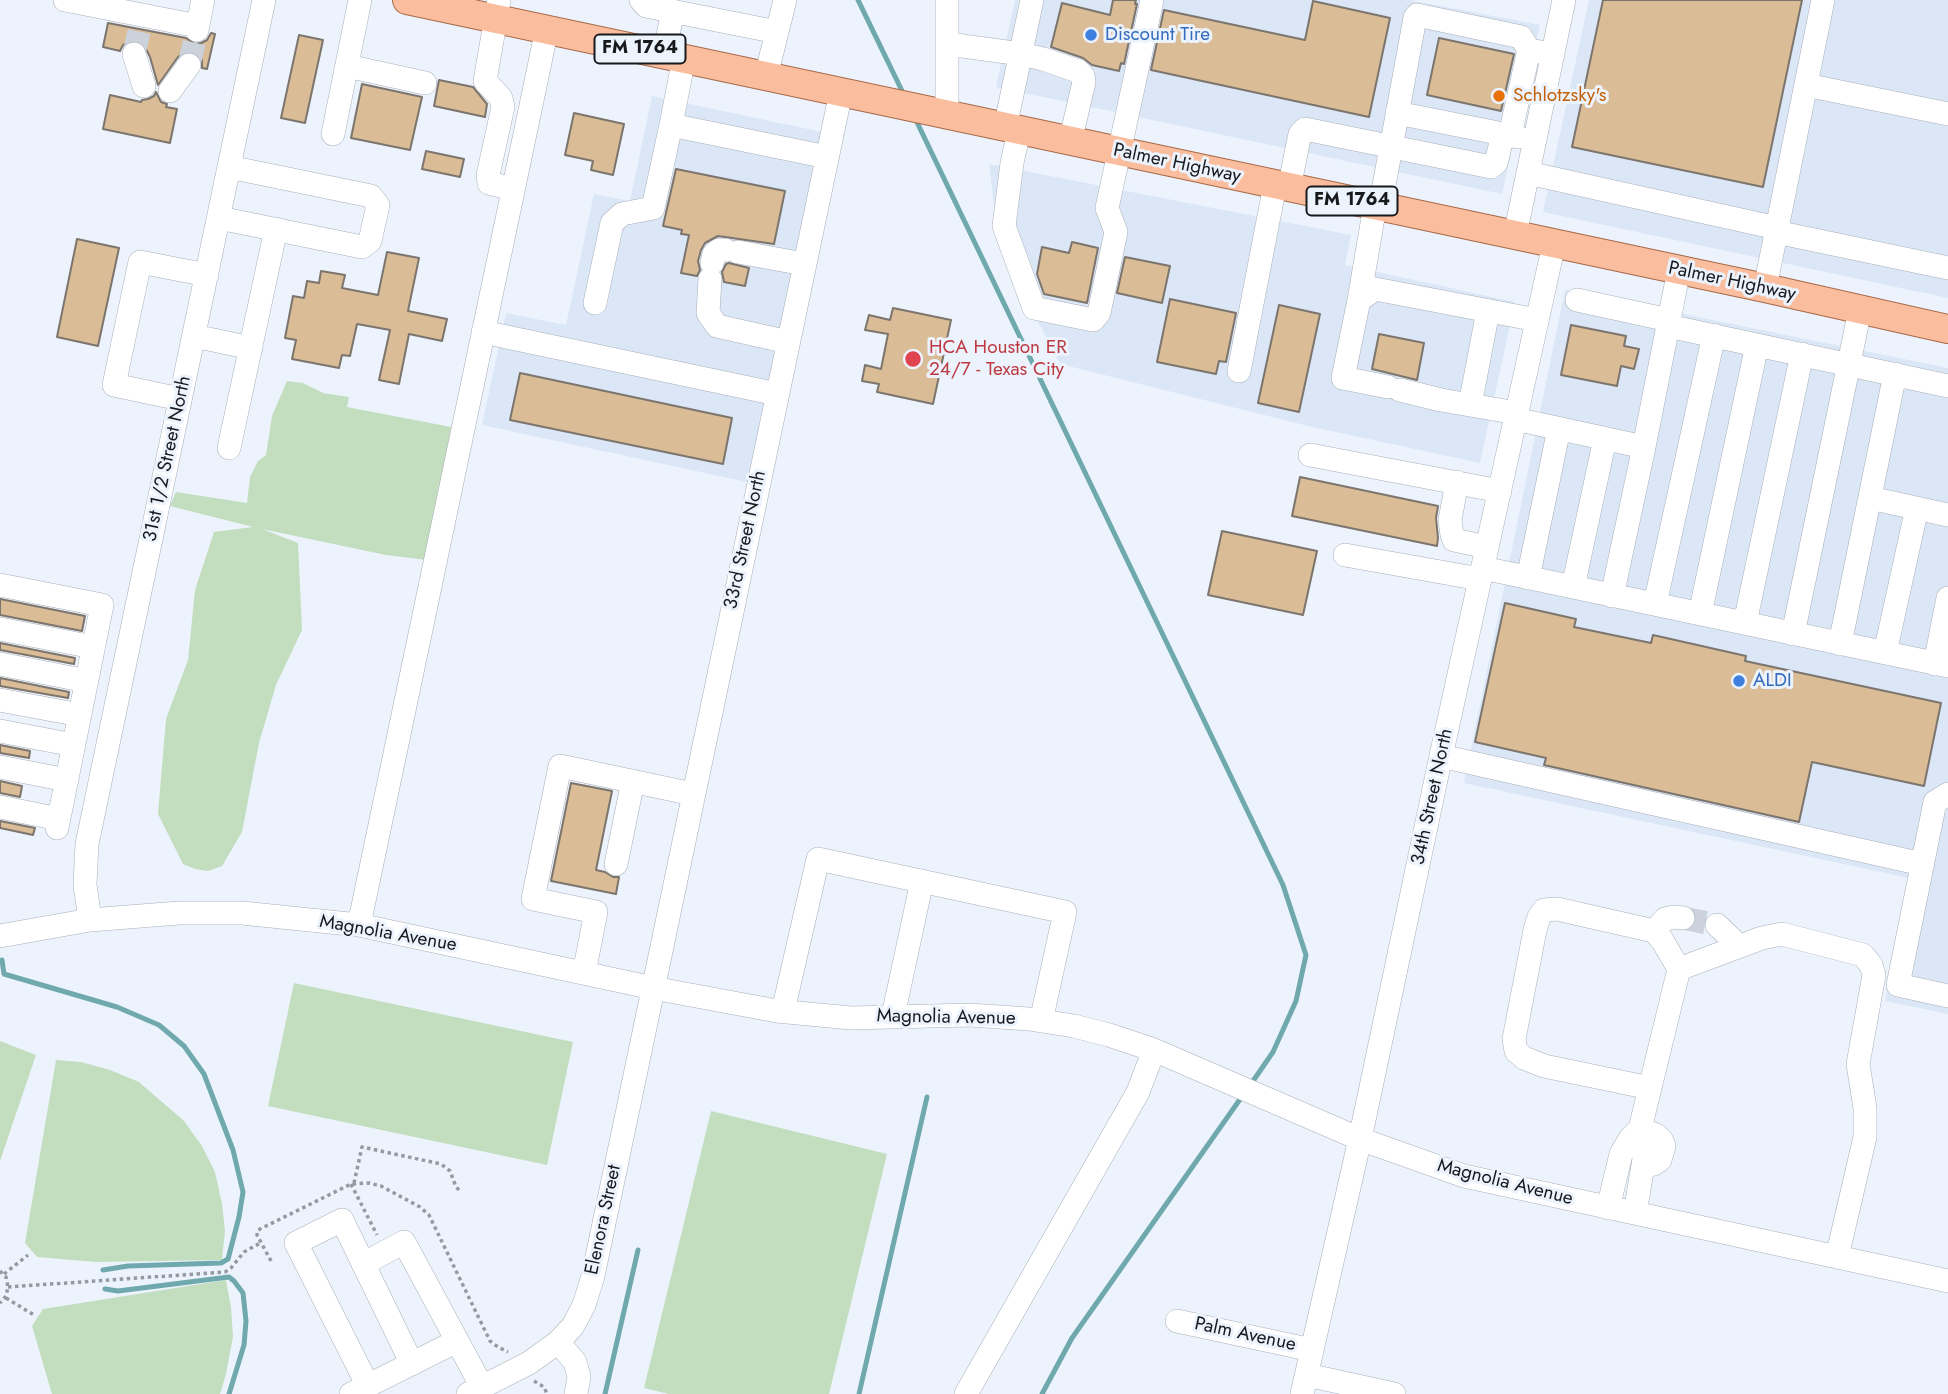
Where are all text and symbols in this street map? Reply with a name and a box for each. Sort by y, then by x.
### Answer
place label: Discount Tire [1105,24,1210,46]
marker: Discount Tire [1083,27,1099,43]
road number: FM 1764 [594,34,686,64]
place label: Schlotzsky's [1513,85,1606,107]
marker: Schlotzsky's [1491,88,1507,104]
street label: Palmer Highway [1111,139,1243,189]
road number: FM 1764 [1306,186,1398,216]
street label: Palmer Highway [1666,257,1798,307]
place label: HCA Houston ER 24/7 - Texas City [929,337,1067,381]
marker: HCA Houston ER 24/7 - Texas City [903,349,923,369]
street label: 31st 1/2 Street North [139,374,197,544]
street label: 33rd Street North [720,469,772,611]
place label: ALDI [1753,670,1792,692]
marker: ALDI [1731,673,1747,689]
street label: 34th Street North [1407,727,1459,867]
street label: Magnolia Avenue [318,911,458,957]
street label: Magnolia Avenue [876,1005,1016,1031]
street label: Magnolia Avenue [1435,1155,1575,1211]
street label: Elenora Street [581,1163,627,1277]
street label: Palm Avenue [1192,1313,1298,1357]

